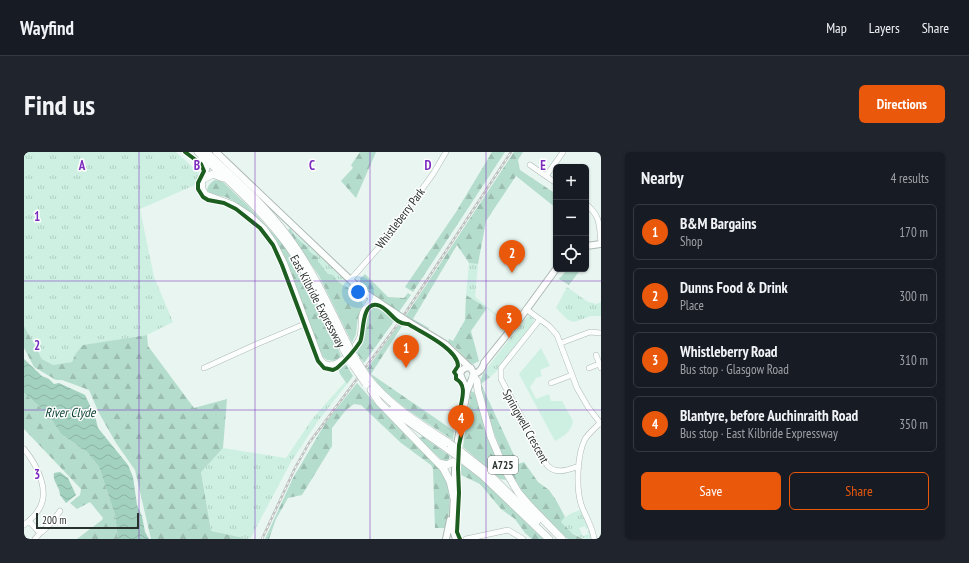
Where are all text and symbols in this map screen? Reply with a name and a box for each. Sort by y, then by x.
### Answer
text: Wayfind [20,16,74,40]
text: Map [826,19,847,37]
text: Layers [869,19,900,37]
text: Share [922,19,949,37]
button: Directions [859,85,945,123]
text: Find us [24,86,95,123]
text: A [78,157,86,174]
text: B [194,157,200,174]
text: C [309,157,315,174]
text: D [425,157,432,174]
text: E [540,157,546,174]
map controls [553,164,589,272]
button: + [553,164,589,200]
text: Nearby [641,167,684,189]
text: 4 results [890,170,929,187]
street label: Whistleberry Park [372,184,428,251]
button: − [553,200,589,236]
text: 1 [34,208,40,225]
text: B&M Bargains [680,214,757,233]
text: 1 [652,224,658,241]
text: 170 m [899,224,928,241]
text: Shop [680,233,703,250]
button: locate [553,236,589,272]
pin: 2 [499,240,525,273]
street label: East Kilbride Expressway [287,252,349,350]
text: Dunns Food & Drink [680,278,788,297]
your location [348,282,368,302]
text: 2 [652,288,658,305]
text: 300 m [899,288,928,305]
text: Place [680,297,704,314]
pin: 3 [496,305,522,338]
pin: 1 [393,335,419,368]
text: 2 [34,337,40,354]
text: Whistleberry Road [680,342,778,361]
text: 3 [652,352,658,369]
text: 310 m [899,352,928,369]
text: Bus stop · Glasgow Road [680,361,789,378]
street label: Springwell Crescent [500,387,553,466]
water label: River Clyde [45,404,97,421]
pin: 4 [448,405,474,438]
text: Blantyre, before Auchinraith Road [680,406,858,425]
text: 4 [652,416,658,433]
text: 350 m [899,416,928,433]
text: Bus stop · East Kilbride Expressway [680,425,838,442]
road number: A725 [488,456,518,474]
text: 3 [34,466,40,483]
button: Save [641,472,781,510]
button: Share [789,472,929,510]
scale bar [36,511,139,530]
text: 200 m [42,513,66,527]

